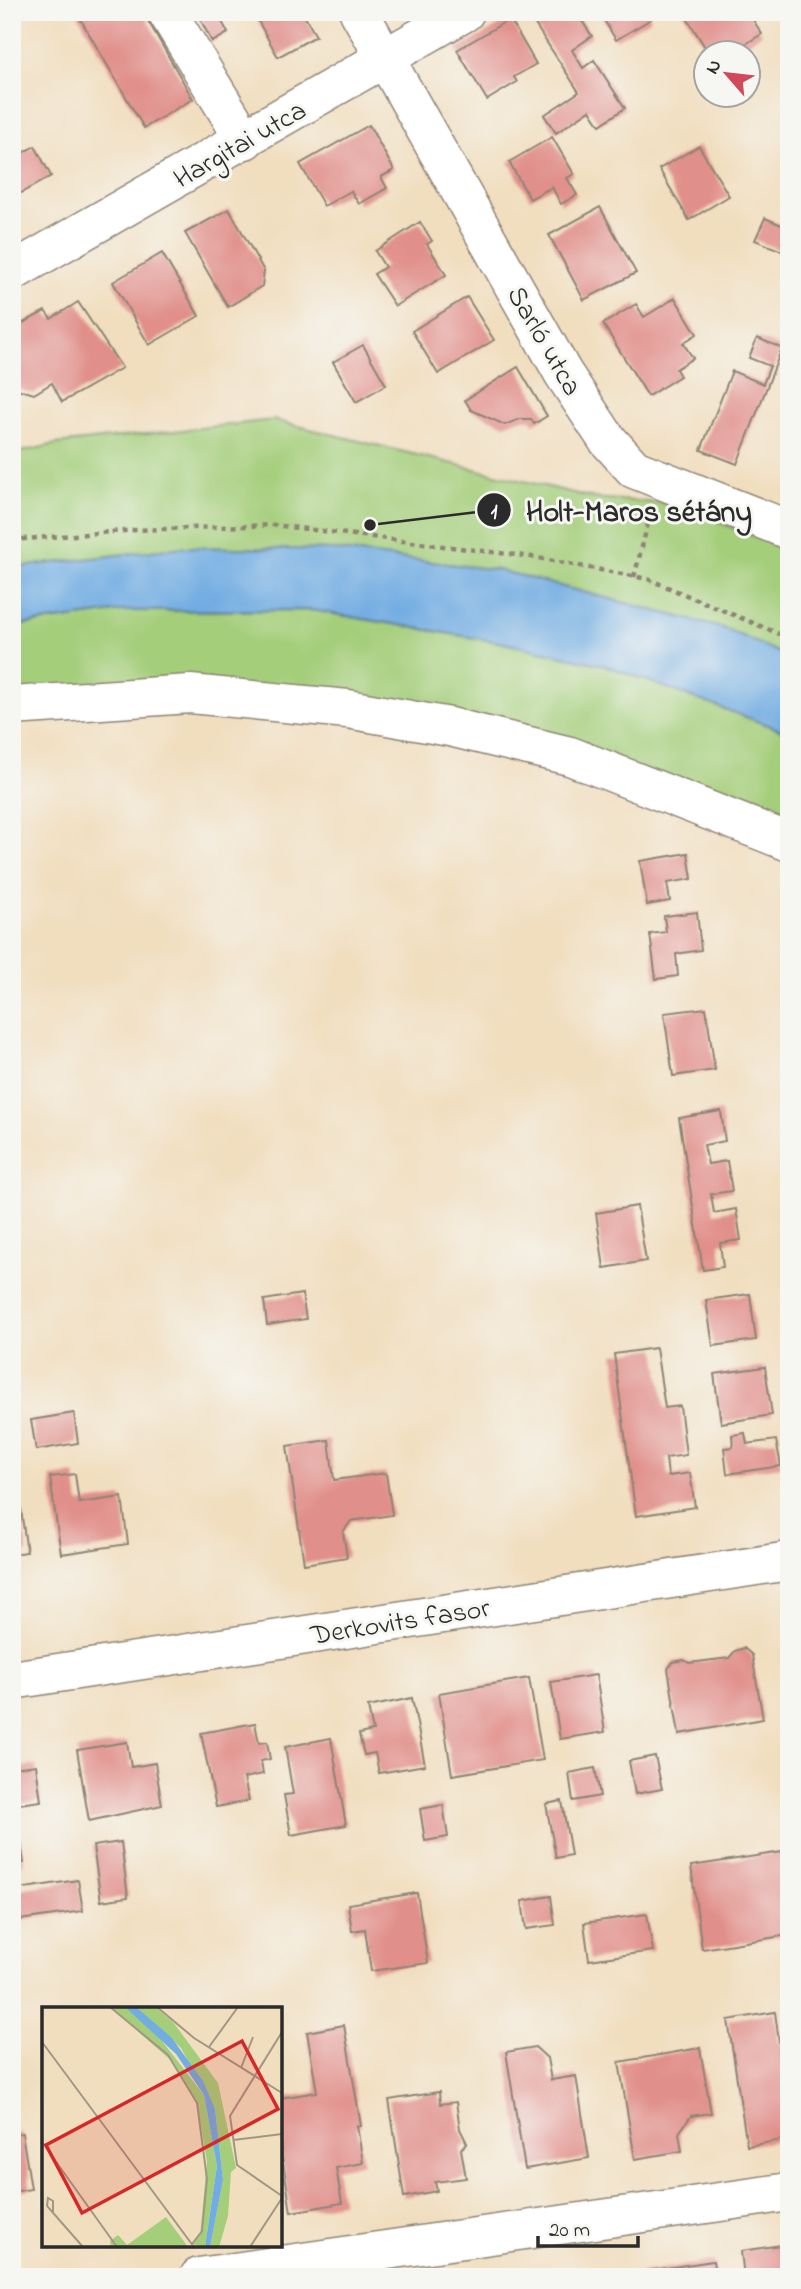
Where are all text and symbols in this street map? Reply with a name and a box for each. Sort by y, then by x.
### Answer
north arrow [692,38,762,108]
text: N [699,55,729,79]
street label: Hargitai utca [167,91,315,201]
street label: Sarló utca [495,279,591,404]
callout: Holt-Maros sétány [477,485,766,536]
text: Holt-Maros sétány [526,492,752,536]
text: 1 [491,498,498,528]
street label: Derkovits fasor [307,1589,493,1658]
inset map [42,2007,282,2247]
scale bar [538,2205,638,2249]
text: 20 m [549,2216,590,2246]

